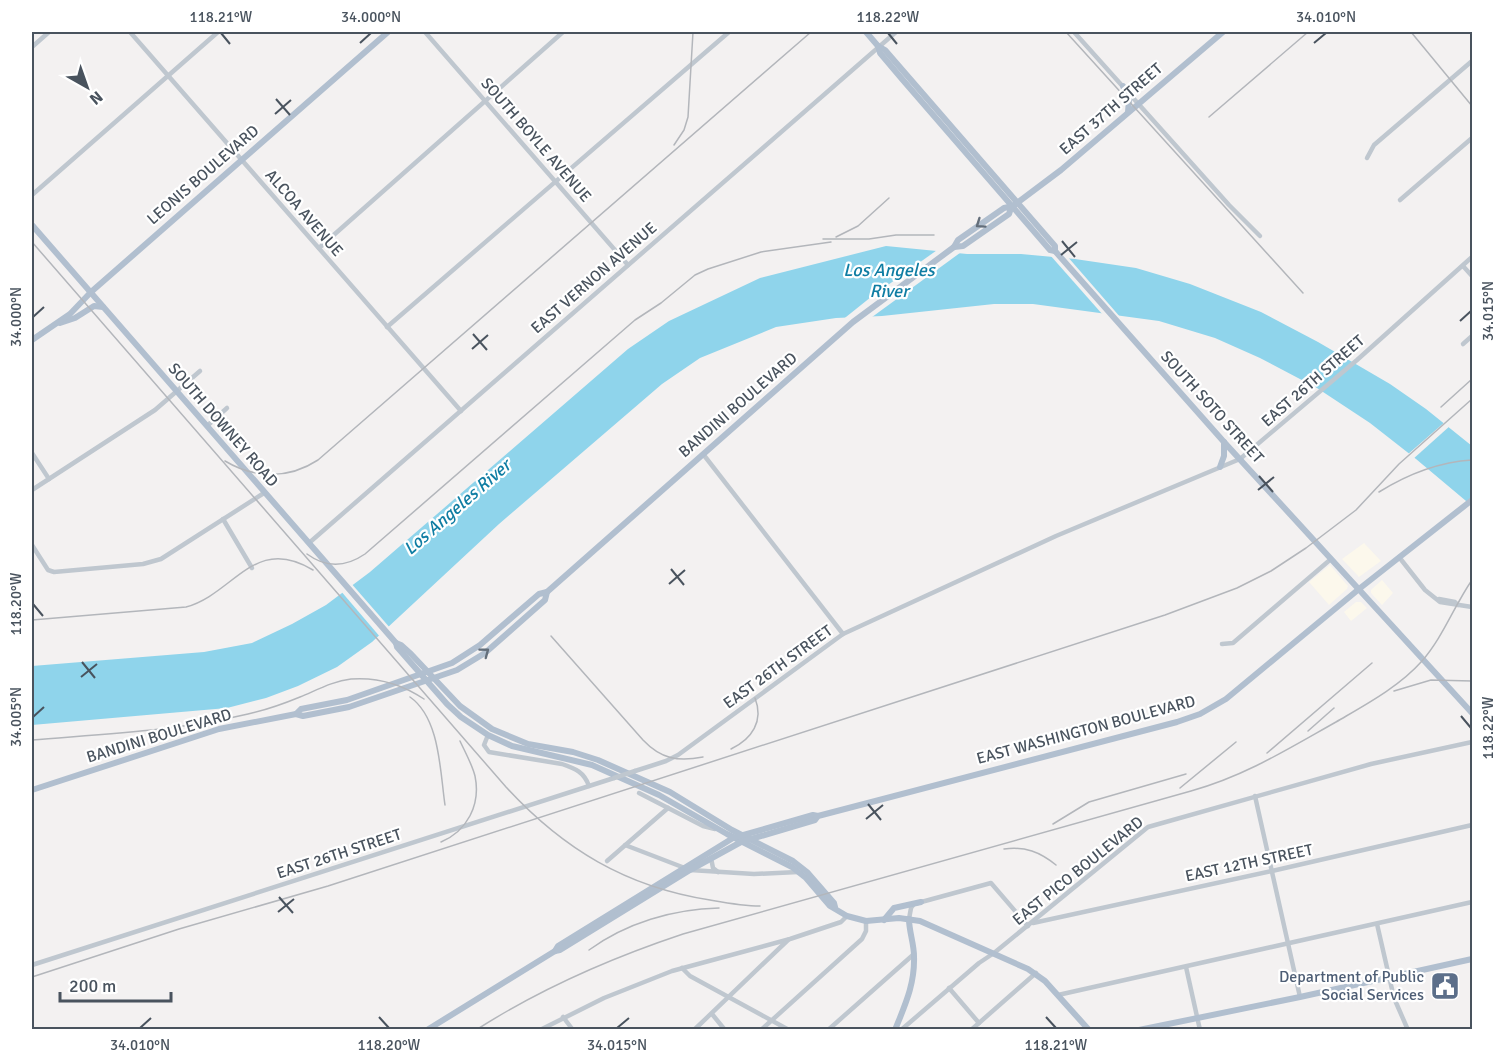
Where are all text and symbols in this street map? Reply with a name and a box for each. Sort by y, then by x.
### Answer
text: 118.21°W [190,8,253,26]
text: 34.000°N [341,8,401,26]
text: 118.22°W [857,8,920,26]
text: 34.010°N [1296,8,1356,26]
north arrow [57,57,117,117]
street label: EAST 37TH STREET [1055,59,1167,159]
street label: SOUTH BOYLE AVENUE [476,74,596,206]
text: N [85,86,107,109]
street label: LEONIS BOULEVARD [143,121,263,229]
street label: ALCOA AVENUE [261,165,347,261]
one-way arrow [976,217,987,228]
street label: EAST VERNON AVENUE [527,218,661,338]
water label: Los Angeles River [843,259,937,302]
text: 34.015°N [1479,281,1497,341]
text: 34.000°N [7,287,25,347]
street label: EAST 26TH STREET [1257,331,1369,431]
street label: SOUTH SOTO STREET [1156,347,1268,467]
street label: BANDINI BOULEVARD [675,348,801,462]
street label: SOUTH DOWNEY ROAD [164,359,282,491]
water label: Los Angeles River [399,453,517,559]
text: 118.20°W [7,572,25,635]
street label: EAST 26TH STREET [719,621,837,713]
one-way arrow [479,648,490,659]
text: 34.005°N [7,687,25,747]
street label: EAST WASHINGTON BOULEVARD [974,691,1198,769]
text: 118.22°W [1479,696,1497,759]
street label: BANDINI BOULEVARD [84,704,234,768]
street label: EAST PICO BOULEVARD [1009,812,1147,930]
street label: EAST 26TH STREET [274,824,404,884]
street label: EAST 12TH STREET [1183,840,1315,886]
scale bar [60,965,171,1003]
place label: Department of Public Social Services [1279,967,1424,1005]
public building icon: Department of Public Social Services [1429,970,1461,1002]
text: 200 m [69,975,116,997]
text: 34.010°N [110,1036,170,1054]
text: 118.20°W [358,1036,421,1054]
text: 34.015°N [587,1036,647,1054]
text: 118.21°W [1025,1036,1088,1054]

